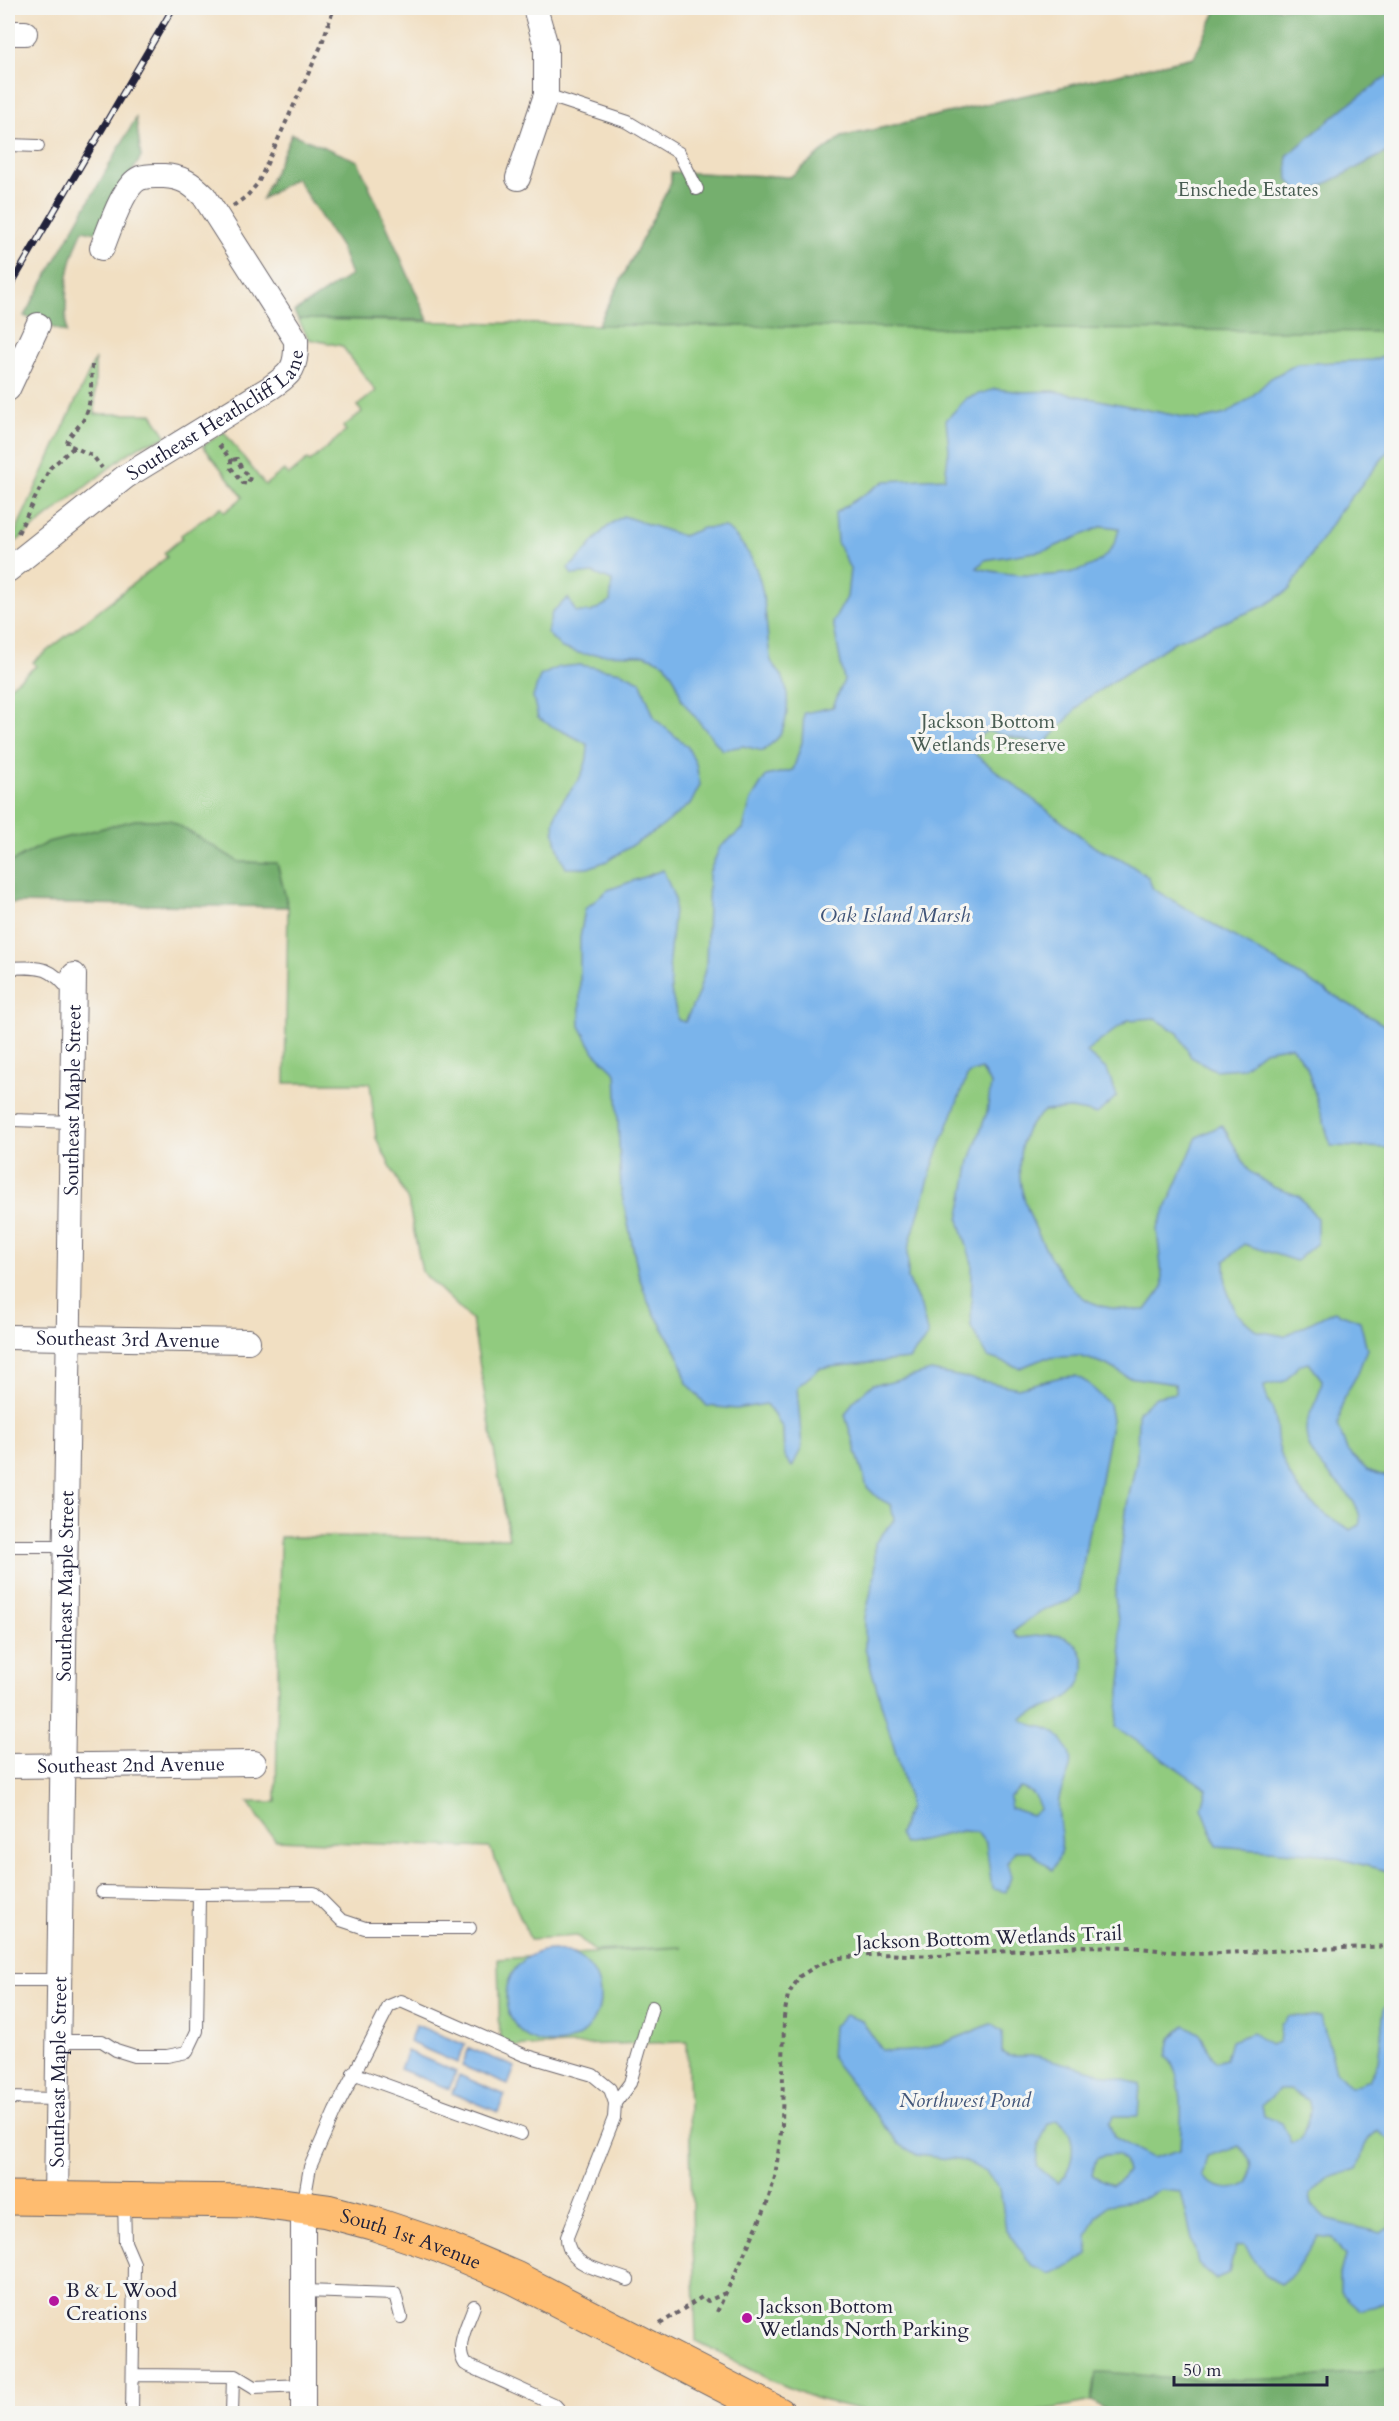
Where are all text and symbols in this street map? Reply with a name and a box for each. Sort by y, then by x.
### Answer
park label: Enschede Estates [1178,176,1318,203]
street label: Southeast Heathcliff Lane [121,348,310,487]
park label: Jackson Bottom Wetlands Preserve [909,708,1066,758]
water label: Oak Island Marsh [820,901,970,930]
street label: Southeast Maple Street [57,1004,87,1196]
street label: Southeast 3rd Avenue [36,1324,220,1354]
street label: Southeast Maple Street [50,1490,80,1682]
street label: Southeast 2nd Avenue [37,1750,225,1779]
street label: Jackson Bottom Wetlands Trail [852,1920,1123,1956]
street label: Southeast Maple Street [43,1976,73,2168]
water label: Northwest Pond [899,2086,1032,2115]
street label: South 1st Avenue [337,2202,486,2276]
place label: B & L Wood Creations [66,2277,177,2327]
place label: Jackson Bottom Wetlands North Parking [756,2293,970,2343]
marker: B & L Wood Creations [47,2294,61,2308]
marker: Jackson Bottom Wetlands North Parking [740,2311,754,2325]
scale bar [1174,2349,1327,2387]
text: 50 m [1183,2358,1222,2383]

